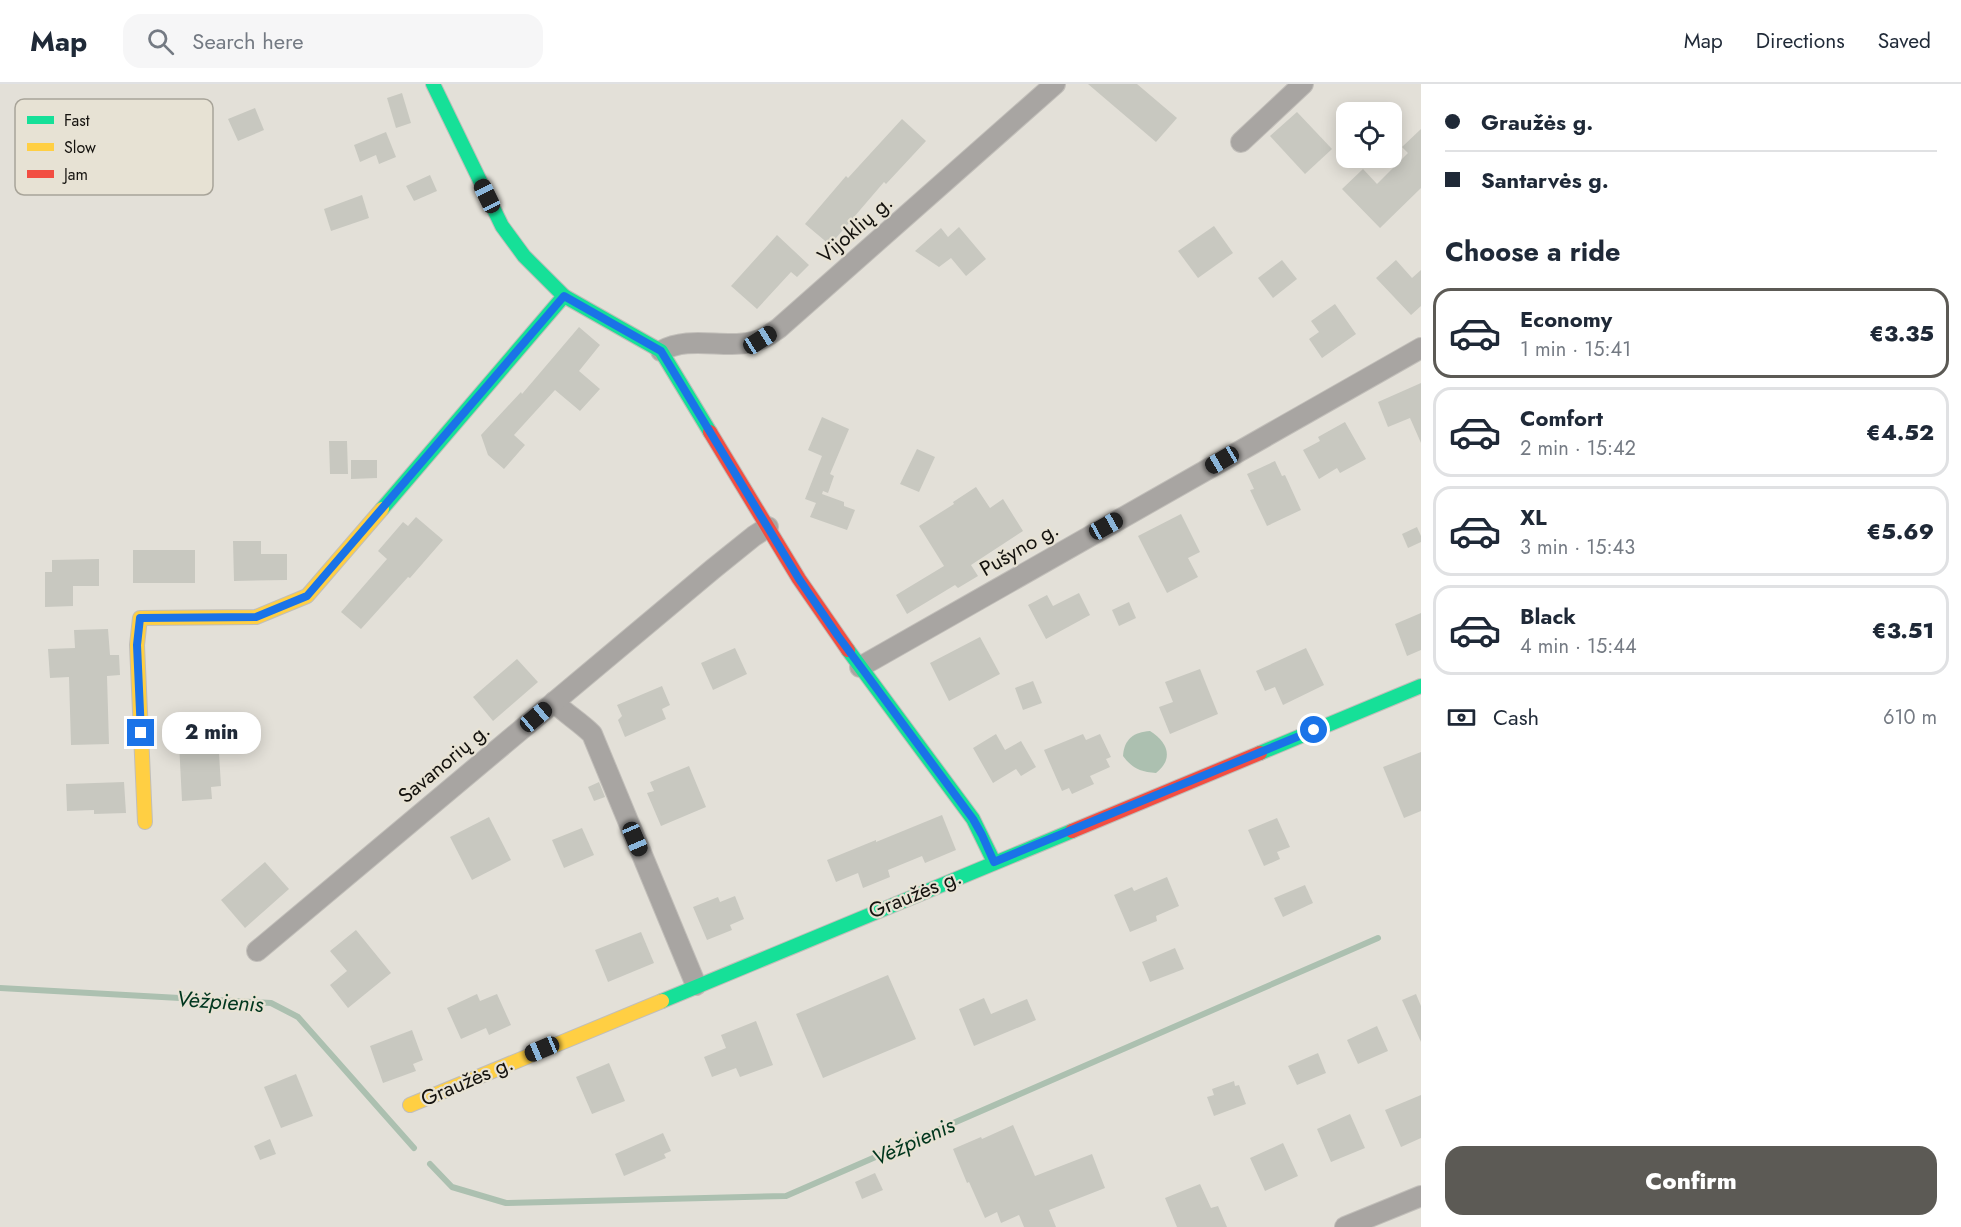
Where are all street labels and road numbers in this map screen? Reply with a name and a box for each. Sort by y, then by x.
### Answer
street label: Vijoklių g. [811,188,899,270]
street label: Pušyno g. [974,514,1064,584]
street label: Savanorių g. [392,716,496,810]
street label: Graužės g. [864,862,966,926]
street label: Graužės g. [416,1048,518,1114]

